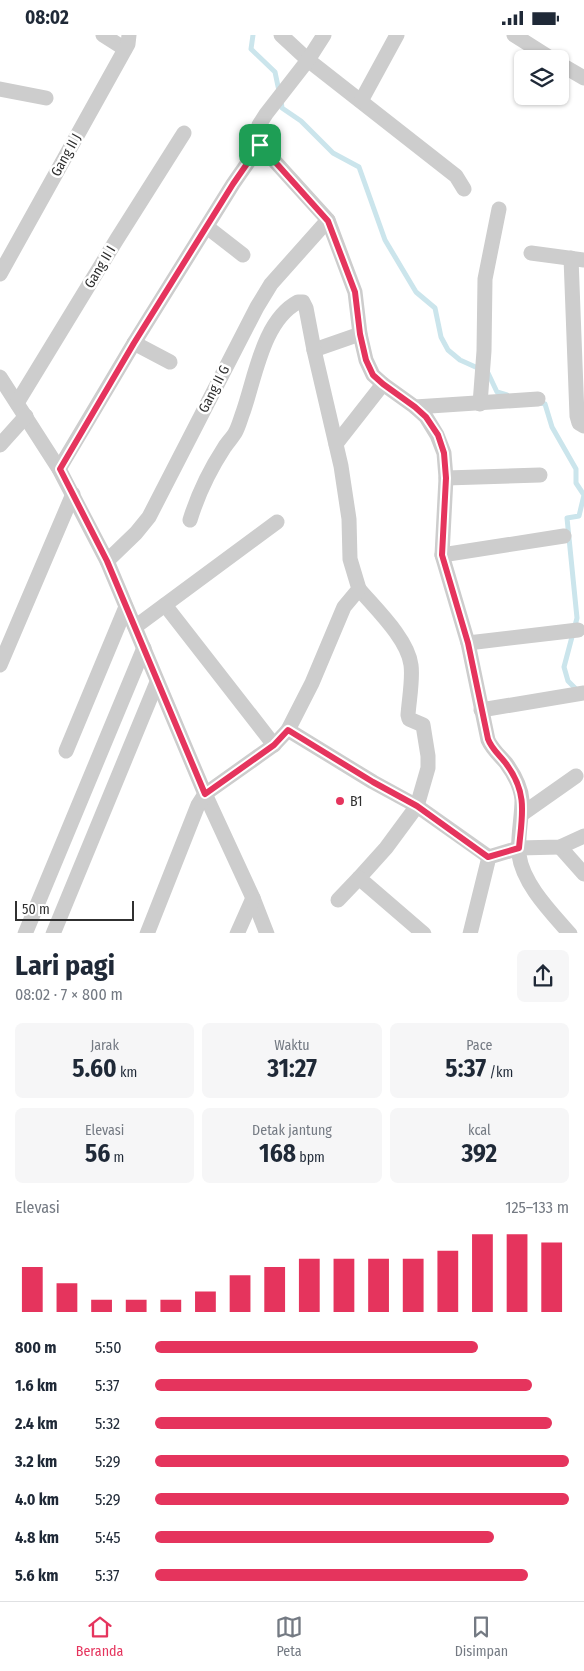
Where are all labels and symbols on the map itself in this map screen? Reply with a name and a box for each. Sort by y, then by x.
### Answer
pin [239,124,281,166]
street label: Gang II J [47,131,85,179]
street label: Gang II I [81,243,119,291]
street label: Gang II G [195,363,233,415]
place label: B1 [350,793,363,810]
marker: B1 [334,795,346,807]
scale bar [15,899,134,922]

